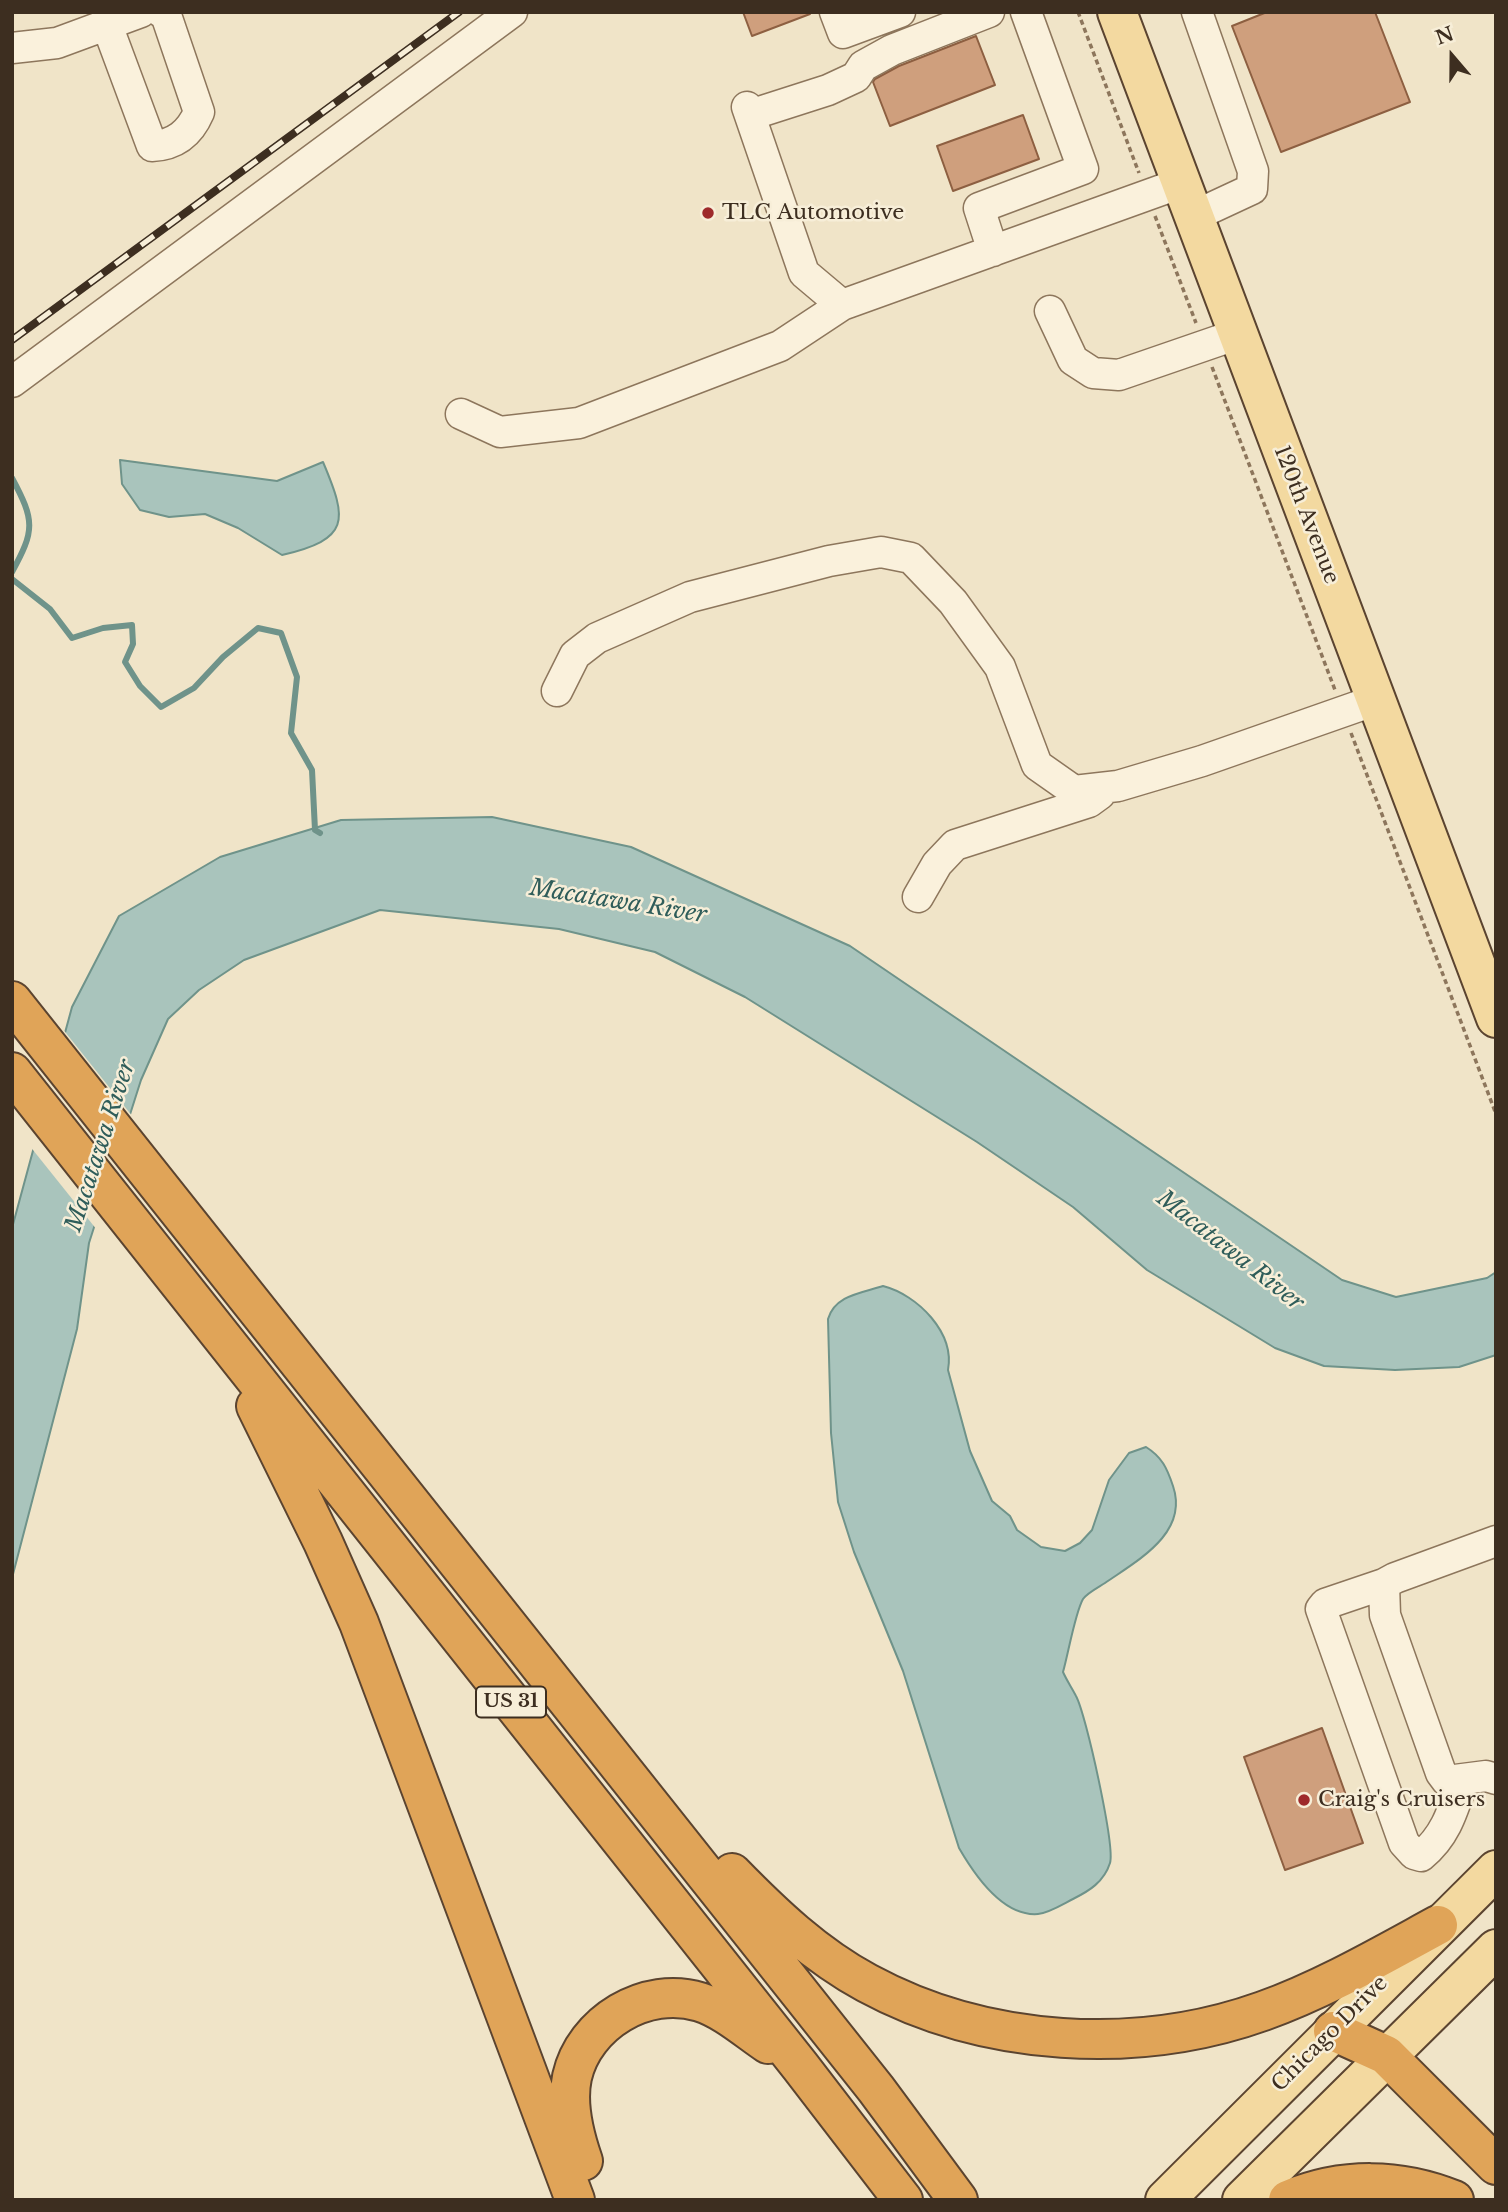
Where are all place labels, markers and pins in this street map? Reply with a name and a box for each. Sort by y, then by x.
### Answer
place label: TLC Automotive [722,200,904,226]
marker: TLC Automotive [700,205,716,221]
place label: Craig's Cruisers [1318,1787,1485,1813]
marker: Craig's Cruisers [1296,1792,1312,1808]

